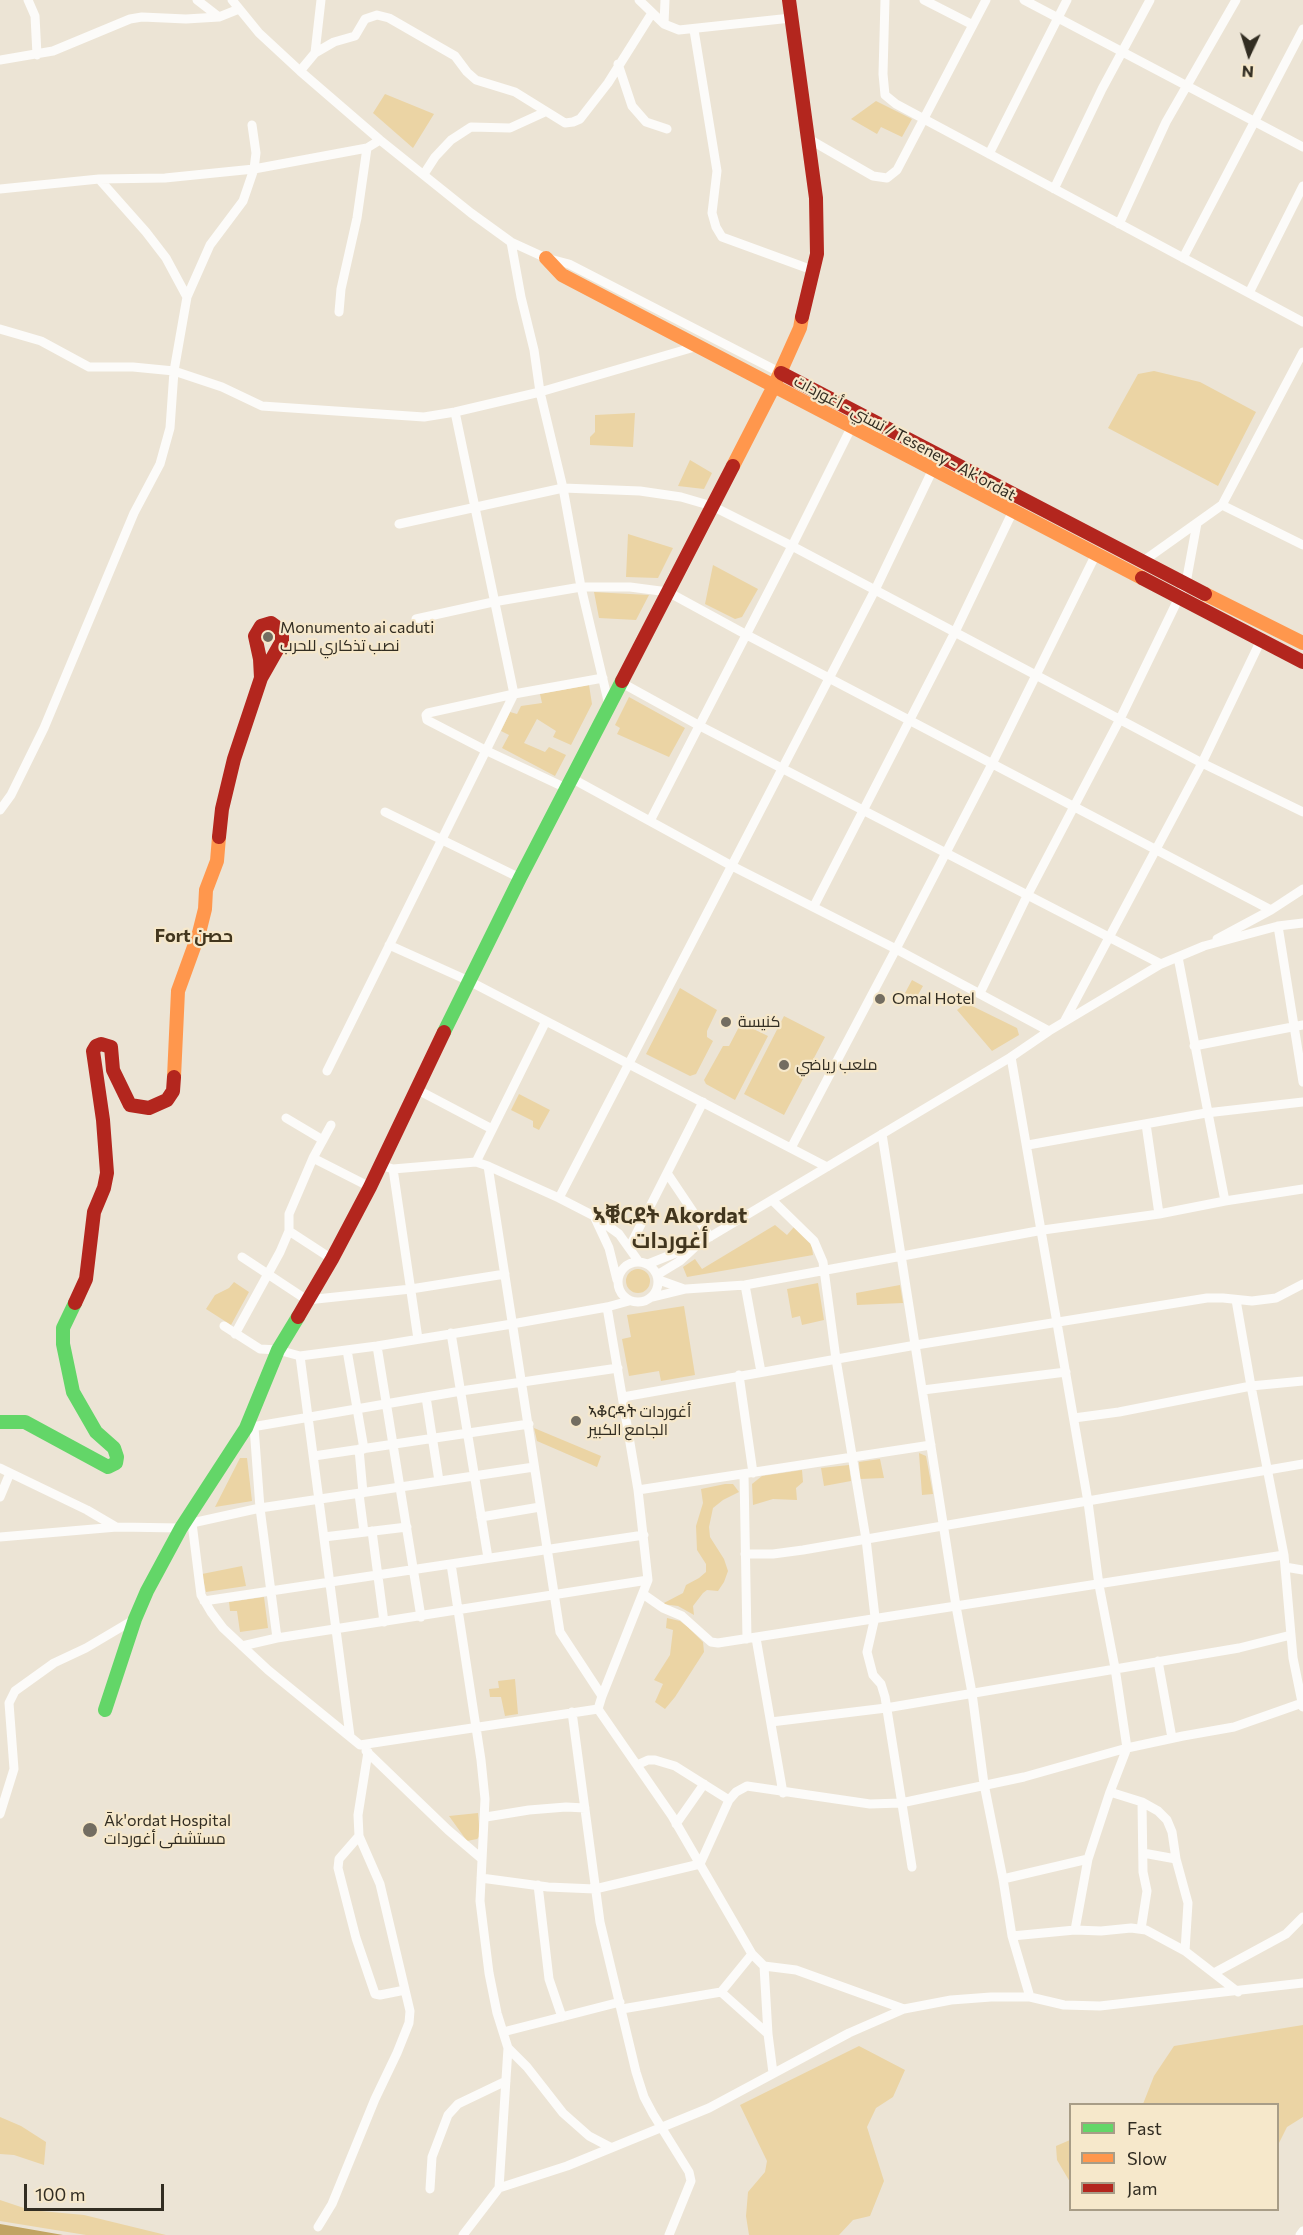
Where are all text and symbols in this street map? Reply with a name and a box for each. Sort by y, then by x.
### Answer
north arrow [1219,24,1279,84]
text: N [1241,63,1254,82]
street label: تسني - أغوردات / Teseney - Ak'ordat [791,371,1019,505]
place label: Monumento ai caduti نصب تذكاري للحرب [280,618,434,656]
marker: Monumento ai caduti نصب تذكاري للحرب [261,630,275,644]
district label: Fort حصن [155,925,233,947]
place label: Omal Hotel [892,989,975,1009]
marker: Omal Hotel [873,992,887,1006]
place label: كنيسة [738,1012,780,1032]
marker: كنيسة [719,1015,733,1029]
place label: ملعب رياضي [796,1055,877,1075]
marker: ملعب رياضي [777,1058,791,1072]
district label: ኣቑርደት Akordat أغوردات [593,1203,747,1254]
place label: ኣቆርዳት أغوردات الجامع الكبير [588,1402,691,1440]
marker: ኣቆርዳት أغوردات الجامع الكبير [569,1414,583,1428]
place label: Āk'ordat Hospital مستشفى أغوردات [104,1811,231,1849]
marker: Āk'ordat Hospital مستشفى أغوردات [81,1821,99,1839]
legend [1069,2103,1279,2211]
text: Fast [1127,2117,1162,2139]
text: Slow [1127,2147,1167,2169]
scale bar [27,2172,166,2210]
text: Jam [1127,2177,1157,2199]
text: 100 m [35,2183,85,2205]

